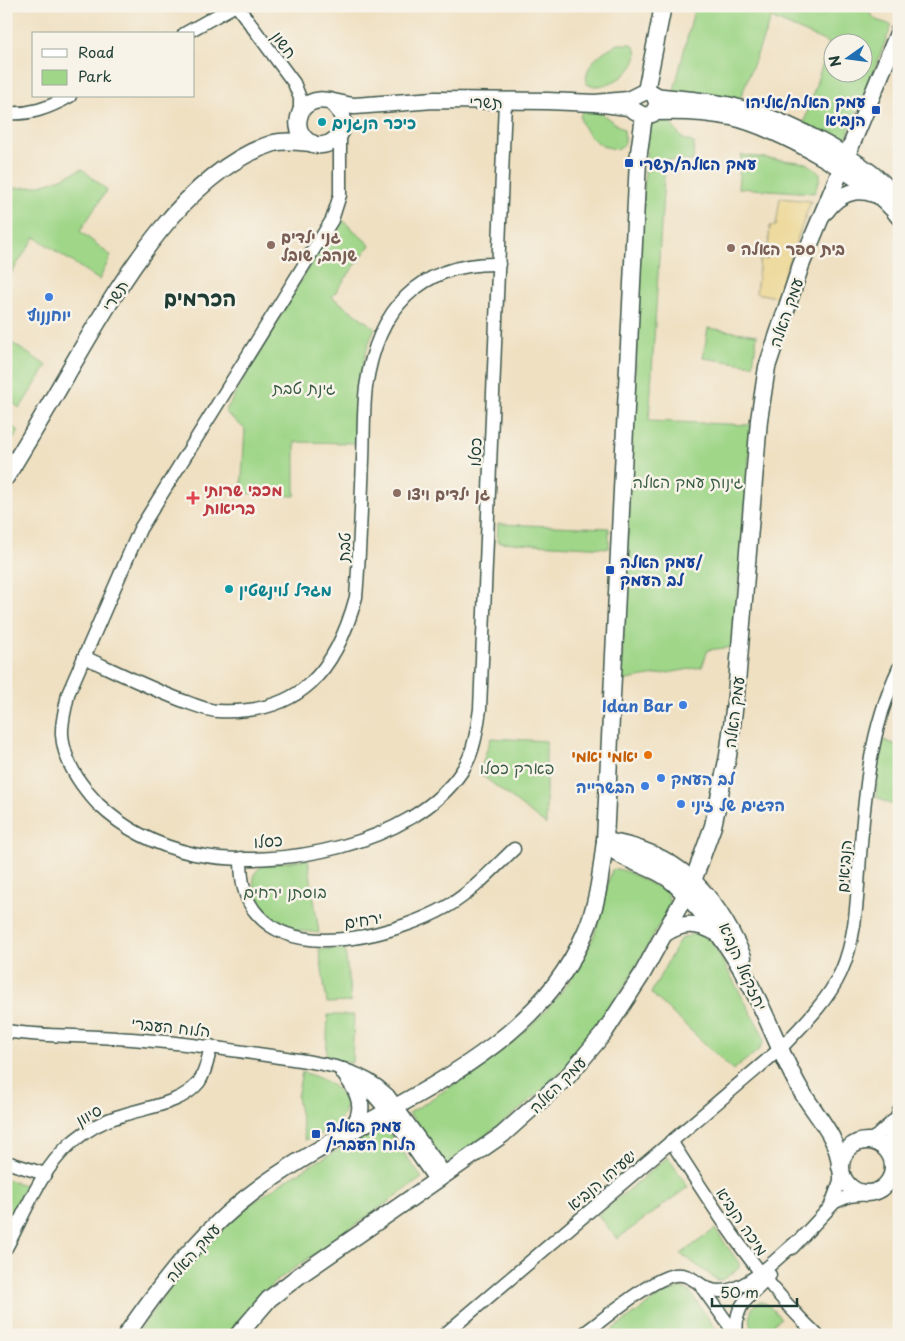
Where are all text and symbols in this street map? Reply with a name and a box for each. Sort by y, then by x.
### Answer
street label: חשון [267,25,303,63]
legend [32,32,195,98]
north arrow [822,32,872,82]
text: Road [78,40,114,63]
text: N [823,53,846,69]
text: Park [78,64,112,87]
street label: תשרי [469,89,503,113]
place label: עמק האלה/אליהו הנביא [746,89,866,131]
marker: עמק האלה/אליהו הנביא [870,104,882,116]
place label: כיכר הנגנים [332,110,416,134]
marker: כיכר הנגנים [316,116,328,128]
place label: עמק האלה/תשרי [639,151,757,175]
marker: עמק האלה/תשרי [623,157,635,169]
place label: גני ילדים שנהב, שובל [281,224,357,266]
place label: בית ספר האלה [741,236,845,260]
marker: גני ילדים שנהב, שובל [265,239,277,251]
marker: בית ספר האלה [725,242,737,254]
street label: תשרי [95,274,133,316]
street label: עמק האלה [762,274,808,350]
district label: הכרמים [164,281,236,313]
marker: יוחננוף [43,291,55,303]
place label: יוחננוף [27,302,71,326]
park label: גינת טבת [271,375,336,399]
street label: כסלו [462,437,486,467]
park label: גינות עמק האלה [633,469,744,493]
place label: מכבי שרותי בריאות [202,477,282,519]
place label: גן ילדים ויצו [407,481,491,505]
marker: גן ילדים ויצו [391,487,403,499]
marker: מכבי שרותי בריאות [186,491,200,505]
street label: טבת [330,531,356,564]
place label: עמק האלה/ לב העמק [620,549,703,591]
marker: עמק האלה/ לב העמק [604,564,616,576]
place label: מגדל לוינשטין [239,577,332,601]
marker: מגדל לוינשטין [223,583,235,595]
street label: עמק האלה [717,675,749,749]
place label: Idan Bar [602,693,674,717]
marker: Idan Bar [677,699,689,711]
place label: יאמי יאמי [572,743,638,767]
marker: יאמי יאמי [642,749,654,761]
park label: פארק כסלו [480,755,554,779]
place label: לב העמק [671,766,736,790]
marker: לב העמק [655,772,667,784]
place label: הבשרייה [576,774,635,798]
marker: הבשרייה [639,780,651,792]
place label: הדגים של זיני [691,792,785,816]
marker: הדגים של זיני [675,798,687,810]
street label: כסלו [253,827,283,853]
street label: הנביאים [829,839,857,893]
park label: בוסתן ירחים [243,879,327,903]
street label: ירחים [342,904,384,934]
street label: יחזקאל הנביא [714,918,774,1014]
street label: הלוח העברי [130,1010,212,1042]
street label: עמק האלה [523,1050,591,1118]
street label: סיוון [70,1097,106,1131]
place label: עמק האלה /הלוח העברי [325,1113,416,1155]
marker: עמק האלה /הלוח העברי [310,1128,322,1140]
street label: ישעיהו הנביא [561,1143,641,1215]
street label: מיכה הנביא [711,1182,775,1260]
street label: עמק האלה [159,1217,225,1287]
scale bar [712,1276,798,1308]
text: 50 m [720,1280,759,1303]

